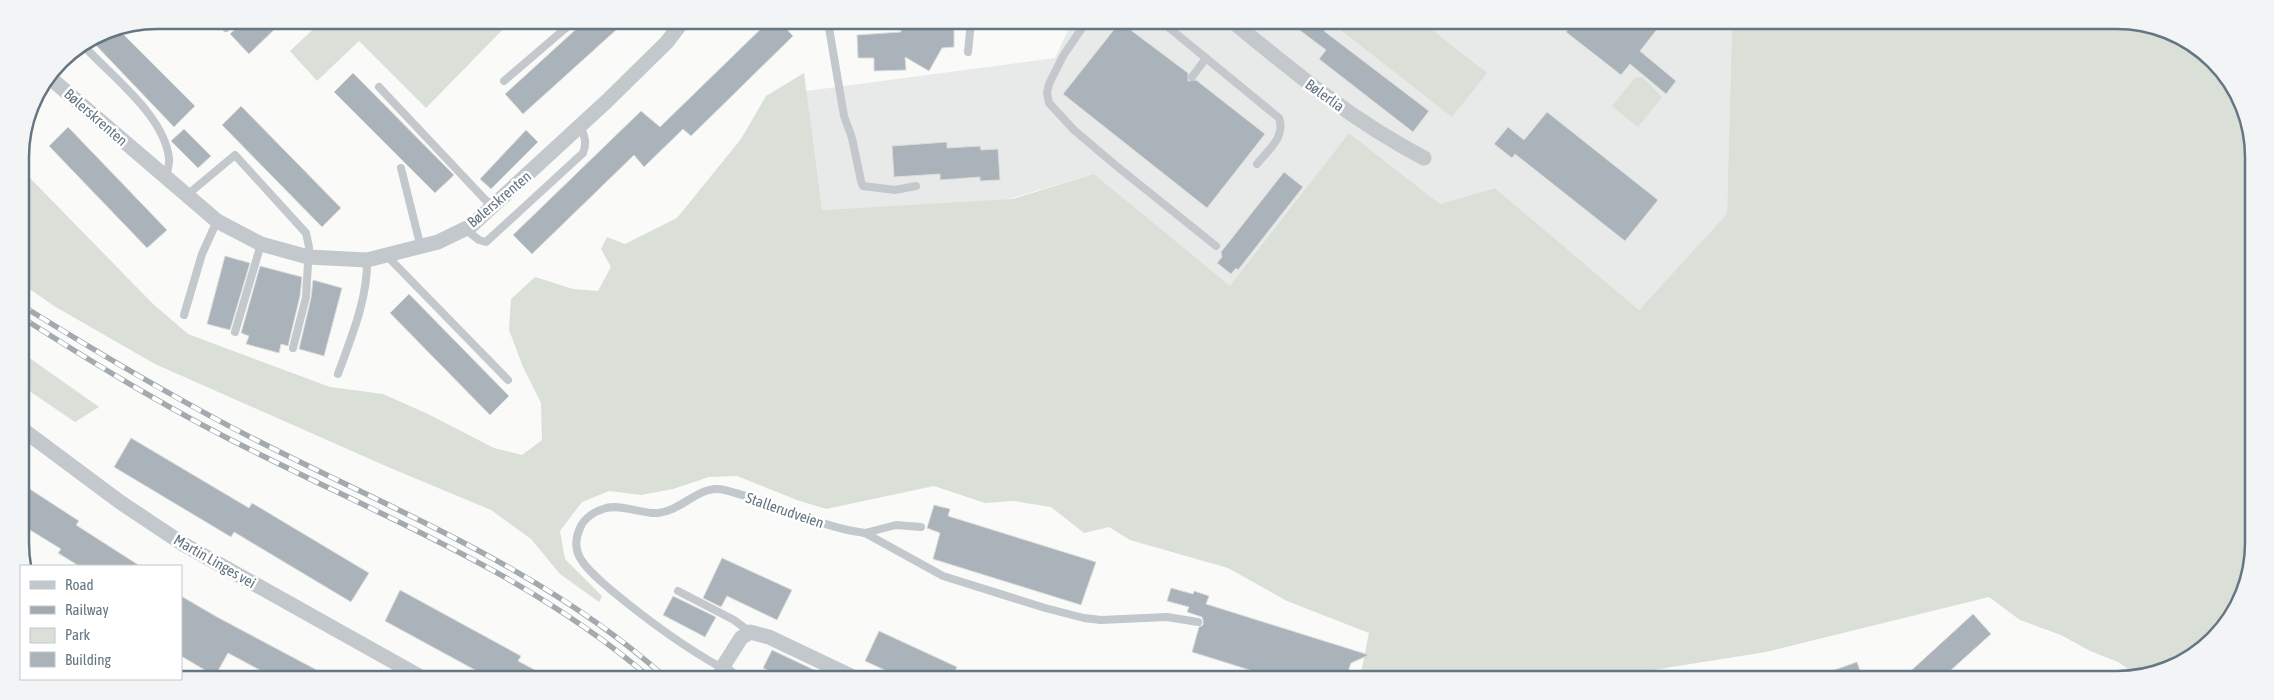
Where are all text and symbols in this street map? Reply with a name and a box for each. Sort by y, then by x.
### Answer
street label: Bølerlia [1302,75,1348,115]
street label: Bølerskrenten [61,85,131,149]
street label: Bølerskrenten [464,167,534,231]
street label: Stallerudveien [744,489,826,531]
street label: Martin Linges vei [171,531,259,591]
legend [20,565,182,680]
text: Road [65,576,94,593]
text: Railway [65,601,109,618]
text: Park [65,626,90,643]
text: Building [65,651,111,668]

